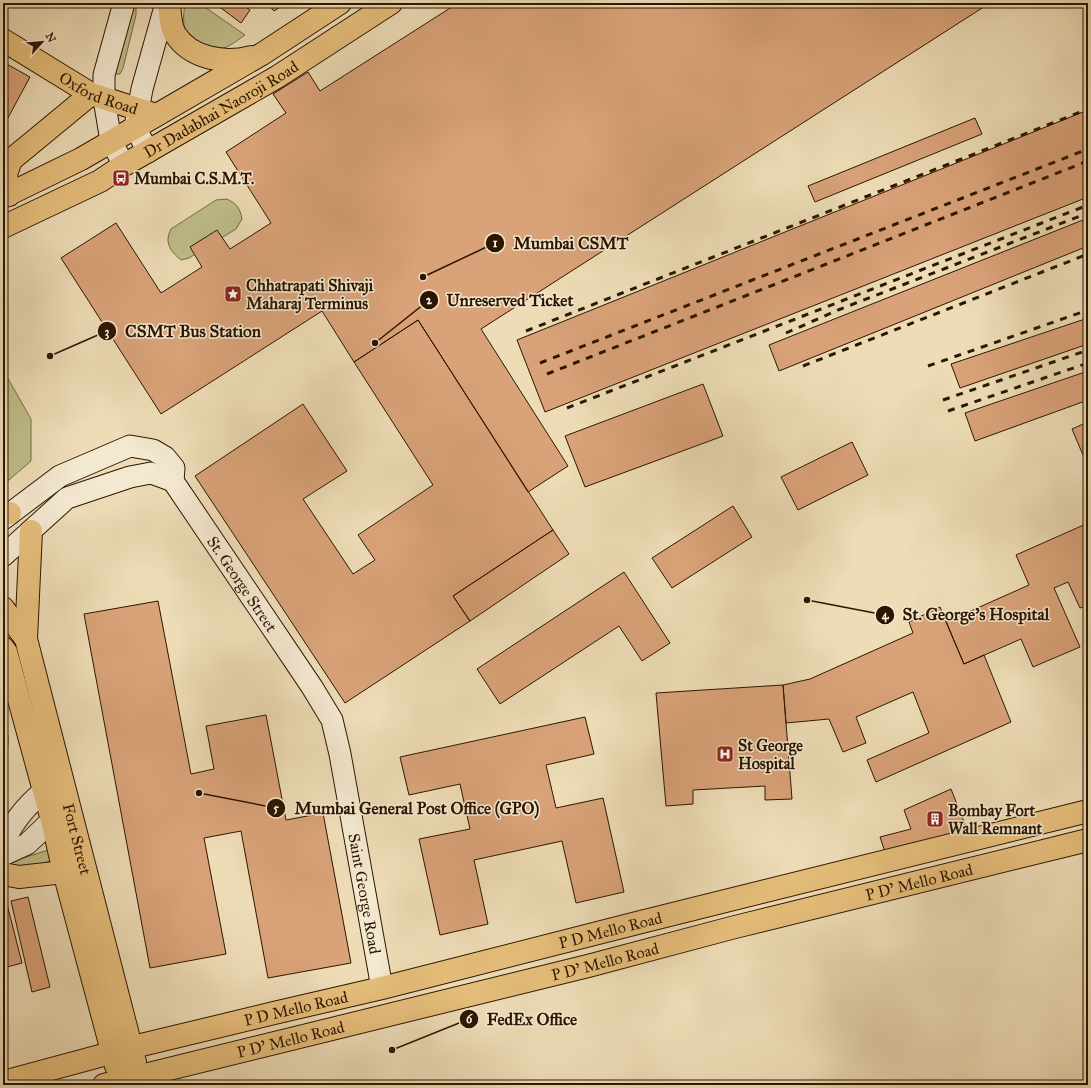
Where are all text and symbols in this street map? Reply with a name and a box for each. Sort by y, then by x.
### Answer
north arrow [22,22,62,62]
text: N [43,31,59,45]
street label: Dr Dadabhai Naoroji Road [140,56,302,161]
street label: Oxford Road [56,67,140,118]
bus stop icon: Mumbai C.S.M.T. [111,168,131,188]
place label: Mumbai C.S.M.T. [134,169,254,188]
callout: Mumbai CSMT [485,229,636,258]
text: Mumbai CSMT [514,233,629,254]
text: 1 [493,236,498,250]
place label: Chhatrapati Shivaji Maharaj Terminus [246,276,374,314]
place icon: Chhatrapati Shivaji Maharaj Terminus [223,284,243,304]
callout: Unreserved Ticket [419,286,582,315]
text: Unreserved Ticket [447,290,574,311]
text: 2 [426,293,433,307]
callout: CSMT Bus Station [97,317,269,346]
text: CSMT Bus Station [125,321,262,342]
text: 3 [105,325,110,340]
street label: St. George Street [203,532,282,636]
callout: St. George's Hospital [875,600,1058,629]
text: St. George's Hospital [903,604,1050,625]
text: 4 [882,608,890,623]
place label: St George Hospital [738,736,803,774]
hospital icon: St George Hospital [715,744,735,764]
callout: Mumbai General Post Office (GPO) [266,793,547,822]
text: Mumbai General Post Office (GPO) [295,798,540,819]
street label: Fort Street [59,801,96,877]
text: 5 [273,801,279,815]
place label: Bombay Fort Wall Remnant [948,801,1043,838]
building icon: Bombay Fort Wall Remnant [925,809,945,829]
street label: Saint George Road [345,832,385,956]
street label: P D' Mello Road [863,859,975,904]
street label: P D Mello Road [556,908,664,952]
street label: P D' Mello Road [549,938,661,984]
street label: P D Mello Road [242,987,350,1029]
callout: FedEx Office [459,1005,585,1034]
text: FedEx Office [487,1009,577,1030]
text: 6 [466,1012,473,1026]
street label: P D' Mello Road [235,1017,346,1062]

